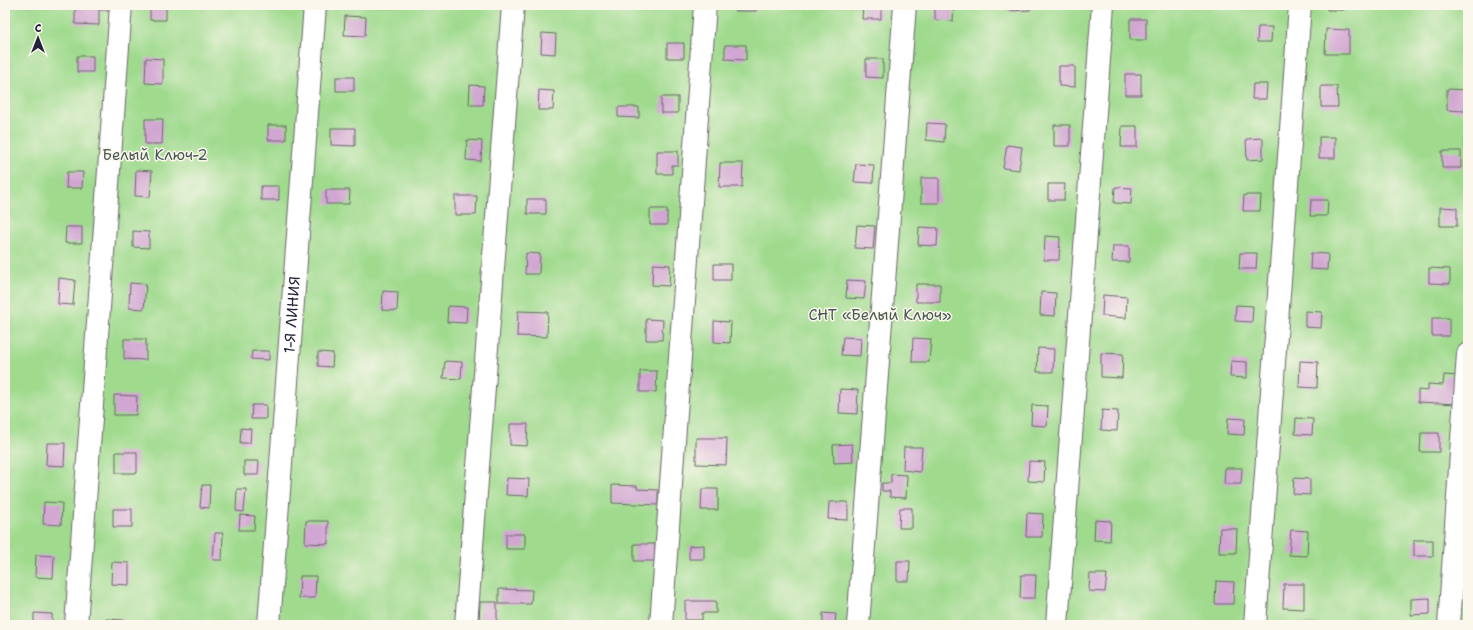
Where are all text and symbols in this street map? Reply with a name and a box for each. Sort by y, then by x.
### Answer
north arrow [18,18,58,58]
text: С [35,21,42,36]
park label: Белый Ключ-2 [102,145,208,165]
street label: 1-Я ЛИНИЯ [279,276,305,354]
park label: СНТ «Белый Ключ» [808,305,952,325]

